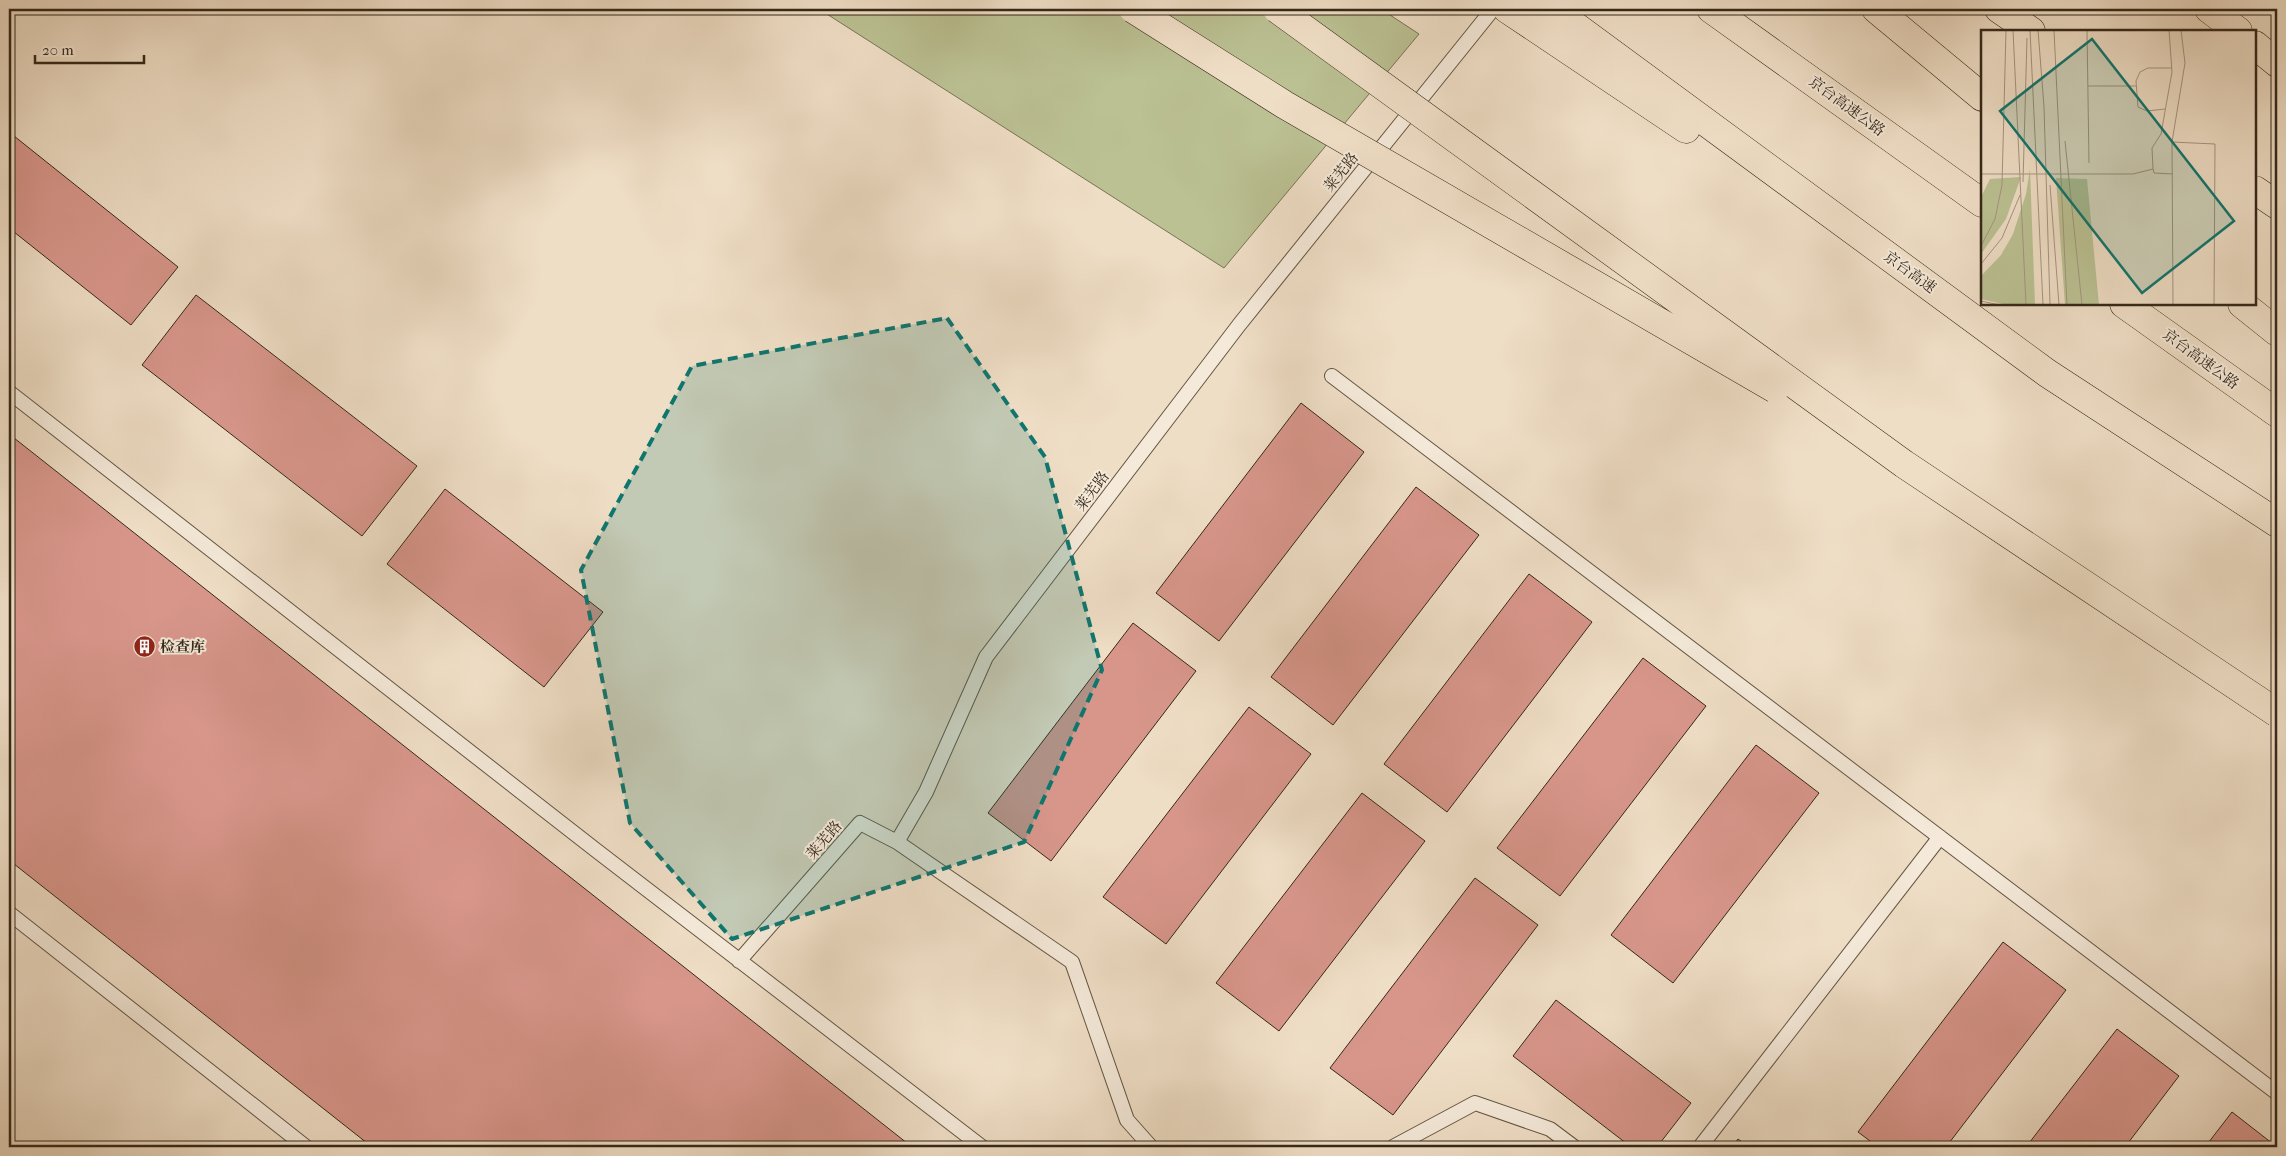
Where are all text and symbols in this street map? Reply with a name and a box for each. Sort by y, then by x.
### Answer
inset map [1981,30,2256,305]
scale bar [35,32,144,64]
text: 20 m [42,41,74,59]
street label: 京台高速公路 [1805,72,1889,140]
street label: 莱芜路 [1320,149,1362,195]
street label: 京台高速 [1880,247,1940,297]
street label: 京台高速公路 [2159,325,2243,393]
street label: 莱芜路 [1071,468,1113,514]
building icon: 检查库 [132,635,156,659]
place label: 检查库 [160,638,205,656]
street label: 莱芜路 [802,817,846,863]

